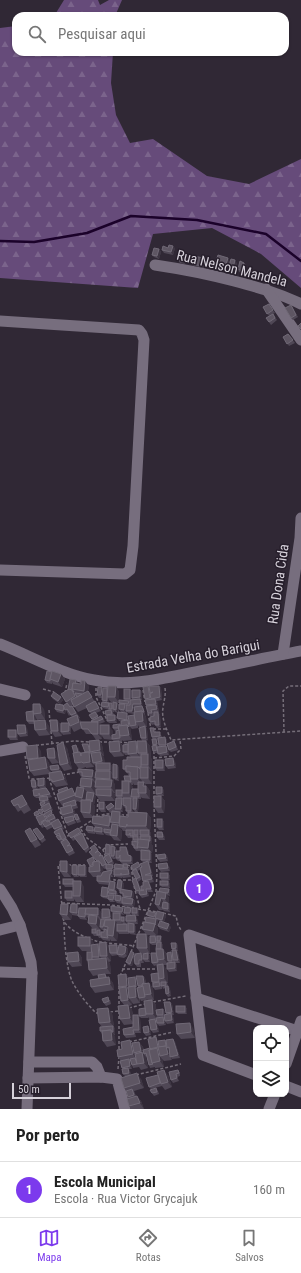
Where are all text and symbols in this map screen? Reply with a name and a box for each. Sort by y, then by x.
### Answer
search box [12,12,289,56]
icon: search [26,23,48,45]
text: Pesquisar aqui [58,25,146,43]
street label: Rua Nelson Mandela [175,247,289,289]
street label: Rua Dona Cida [264,543,292,625]
street label: Estrada Velha do Barigui [125,636,261,676]
your location [201,694,221,714]
pin: 1 [186,873,212,903]
map controls [253,1025,289,1097]
button: locate [253,1025,289,1061]
button: layers [253,1061,289,1097]
scale bar [12,1081,71,1100]
text: 50 m [18,1083,40,1096]
text: Por perto [16,1125,80,1145]
text: Escola Municipal [54,1173,156,1191]
text: 1 [26,1182,32,1197]
text: 160 m [253,1182,285,1197]
text: Escola · Rua Victor Grycajuk [54,1191,198,1206]
tab: Mapa [37,1227,61,1264]
tab: Rotas [136,1227,161,1264]
tab: Salvos [235,1227,264,1264]

